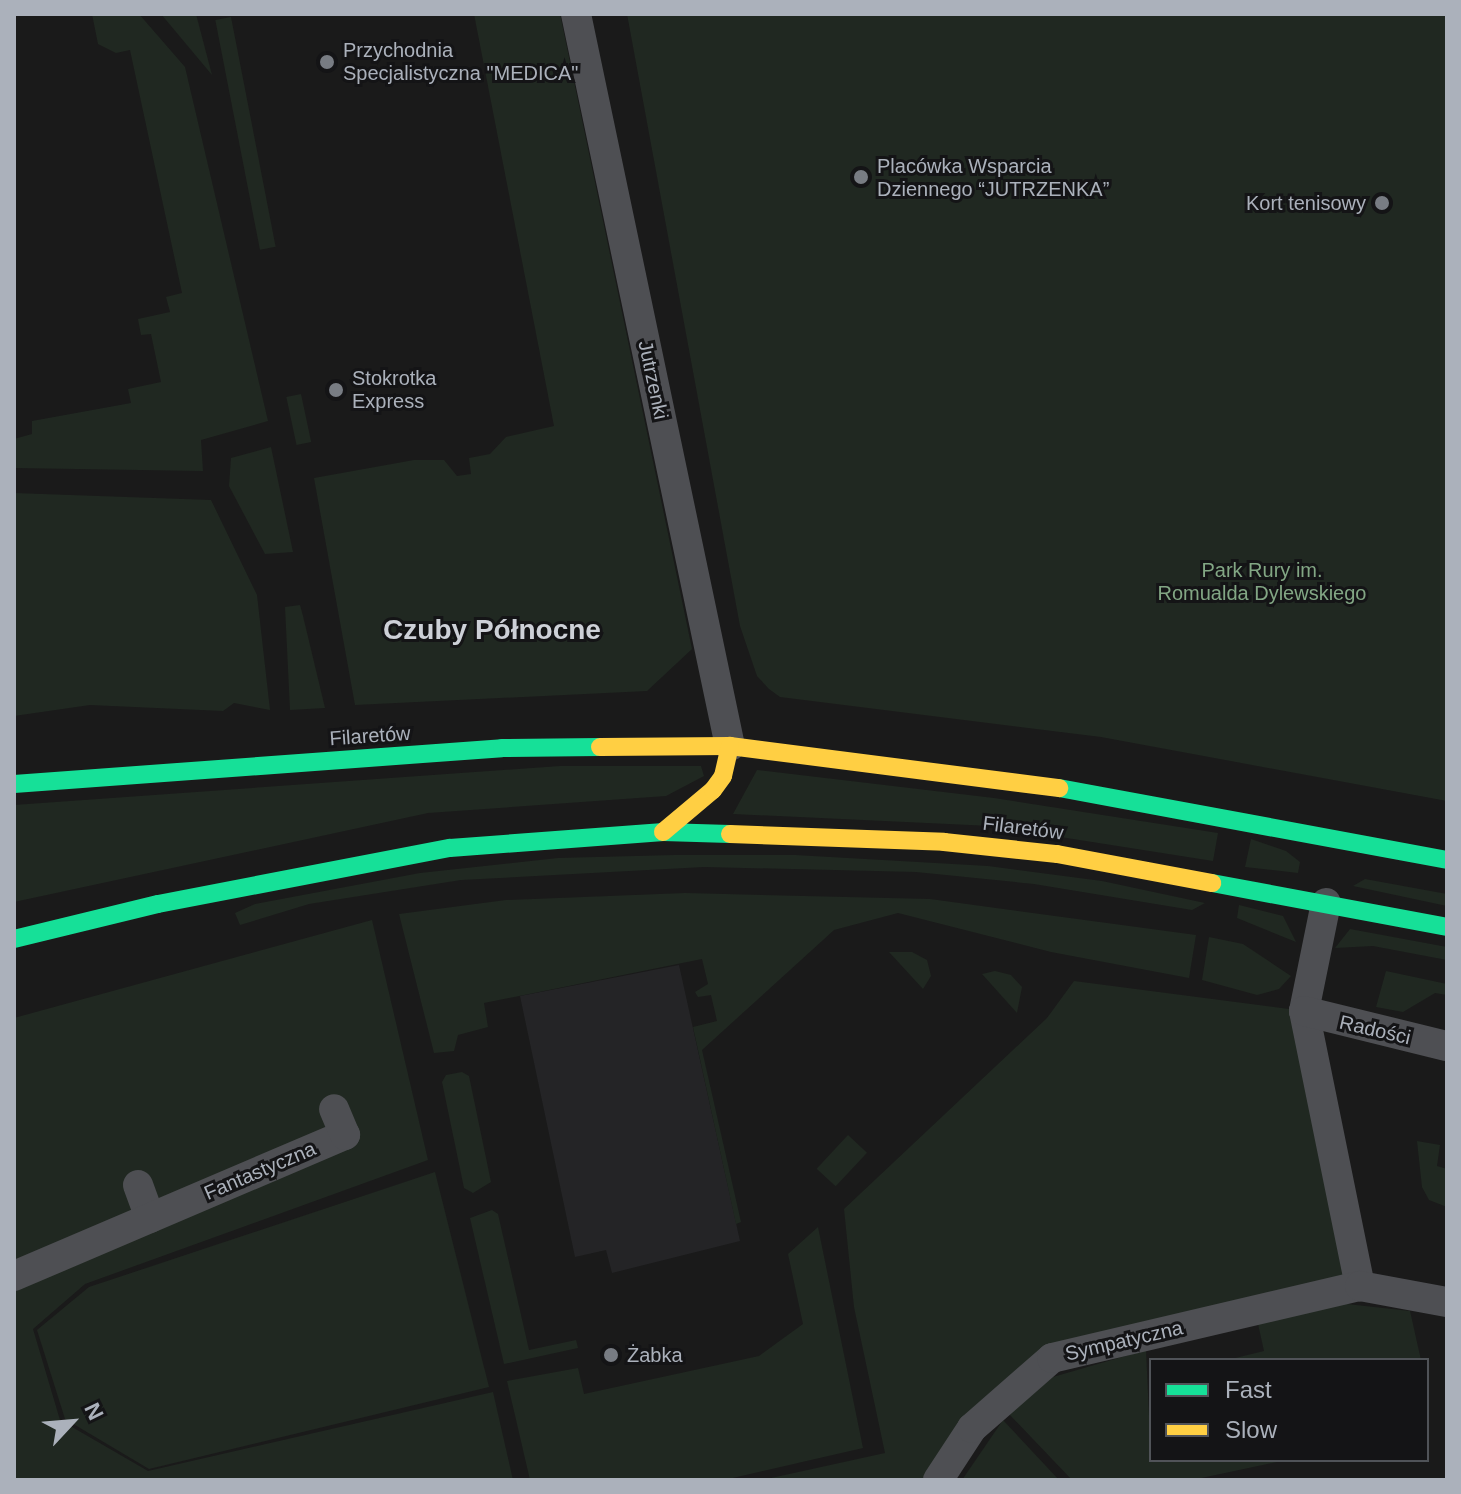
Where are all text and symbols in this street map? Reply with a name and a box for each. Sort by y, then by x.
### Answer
place label: Przychodnia Specjalistyczna "MEDICA" [343,38,578,85]
marker: Przychodnia Specjalistyczna "MEDICA" [318,53,336,71]
place label: Placówka Wsparcia Dziennego “JUTRZENKA” [877,154,1109,201]
marker: Placówka Wsparcia Dziennego “JUTRZENKA” [852,168,870,186]
place label: Kort tenisowy [1246,191,1366,215]
marker: Kort tenisowy [1373,194,1391,212]
street label: Jutrzenki [633,338,673,422]
place label: Stokrotka Express [352,366,436,413]
marker: Stokrotka Express [327,381,345,399]
park label: Park Rury im. Romualda Dylewskiego [1158,558,1366,605]
district label: Czuby Północne [383,613,601,647]
street label: Filaretów [329,721,411,751]
street label: Filaretów [981,811,1065,845]
street label: Radości [1337,1010,1413,1050]
street label: Fantastyczna [201,1137,319,1205]
street label: Sympatyczna [1063,1316,1185,1366]
place label: Żabka [627,1343,683,1367]
marker: Żabka [602,1346,620,1364]
legend [1149,1358,1429,1462]
text: Fast [1225,1376,1272,1403]
north arrow [32,1382,112,1462]
text: N [79,1399,109,1424]
text: Slow [1225,1416,1277,1443]

